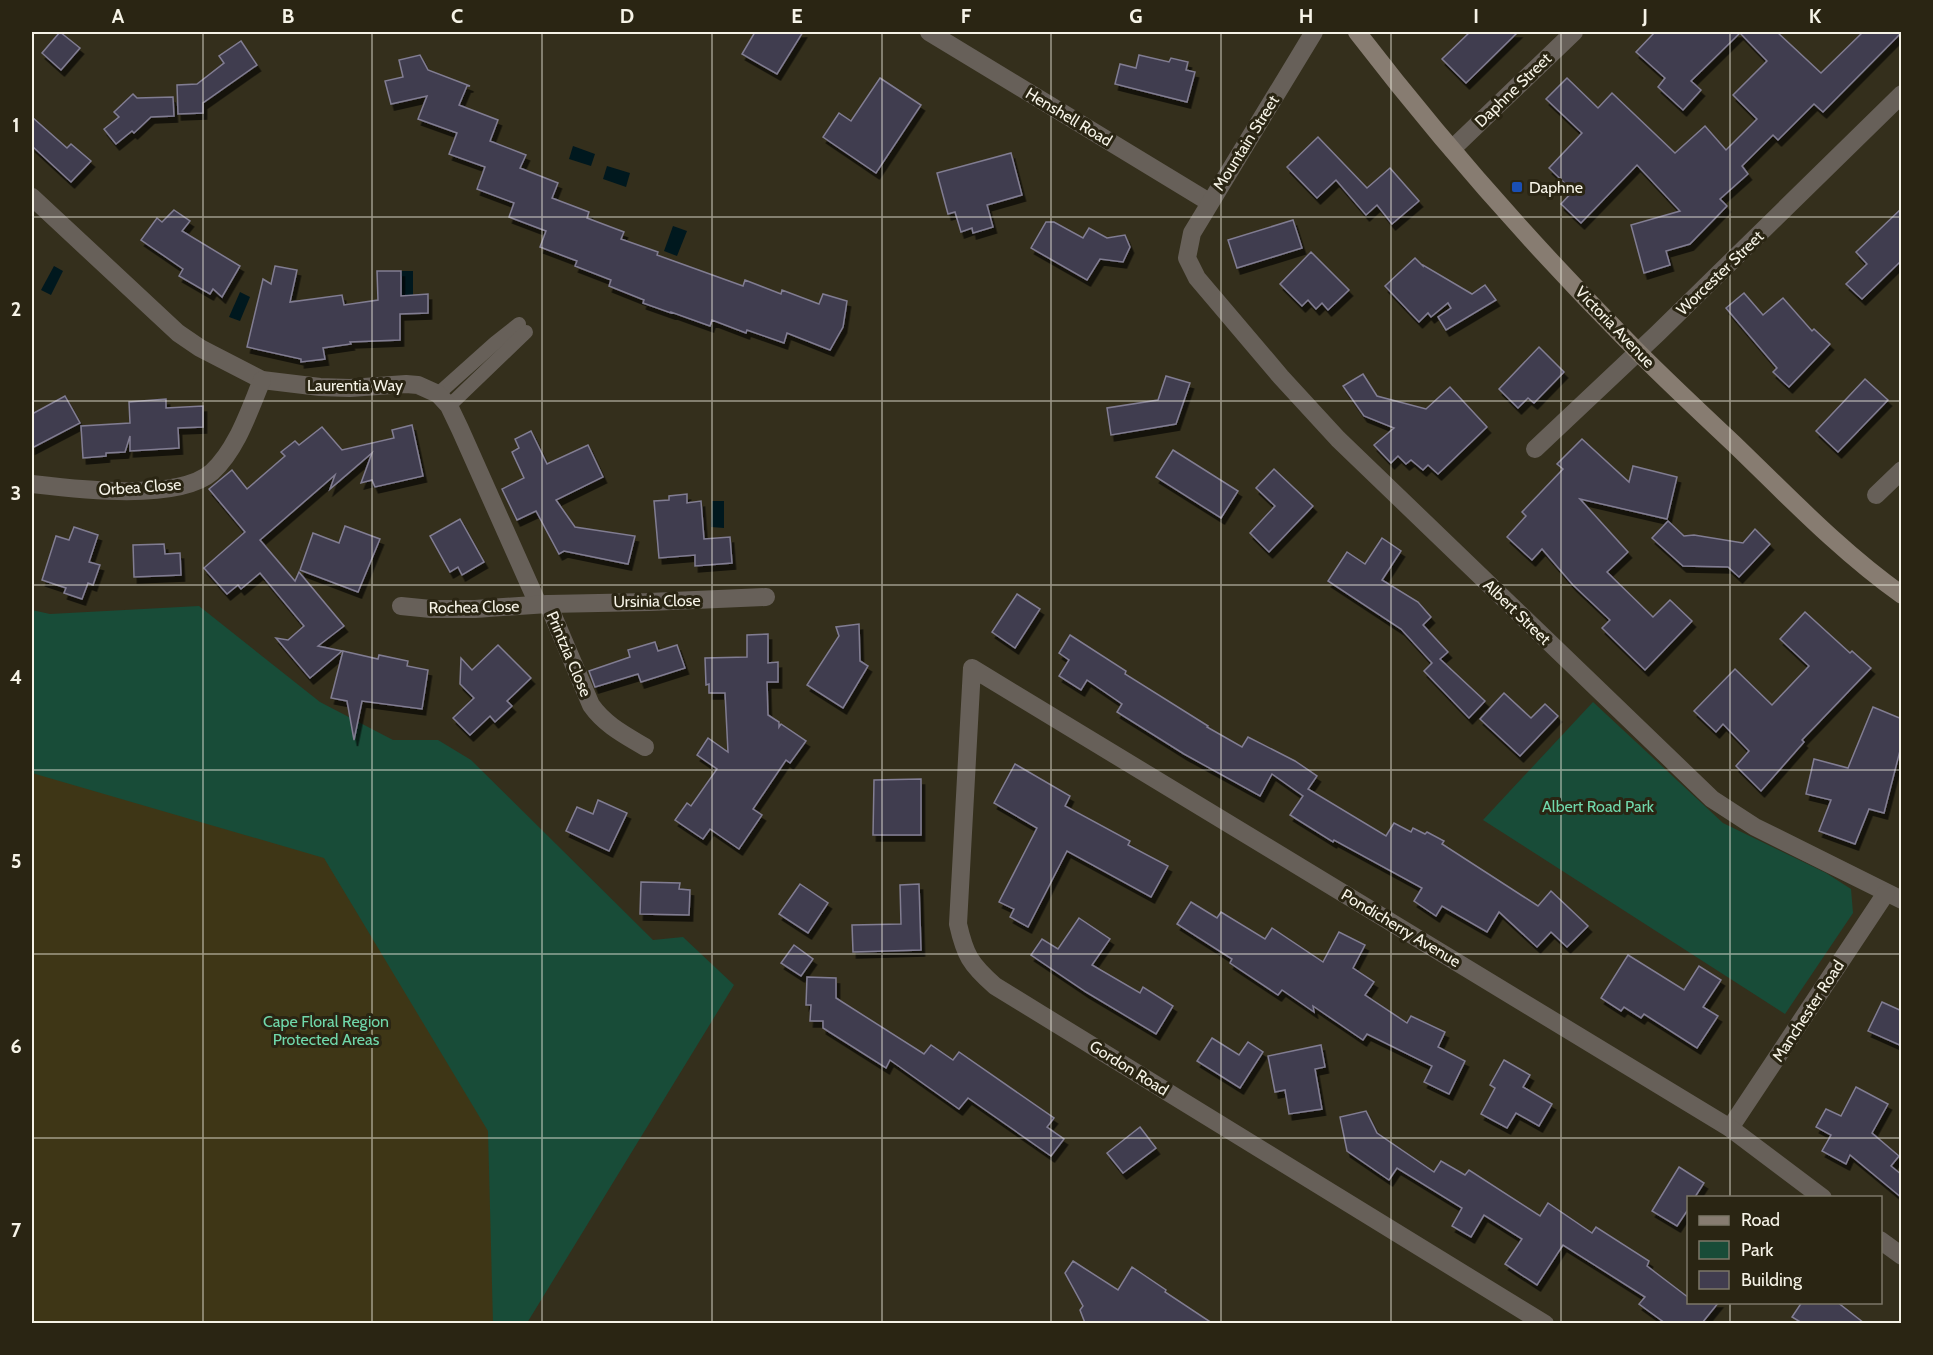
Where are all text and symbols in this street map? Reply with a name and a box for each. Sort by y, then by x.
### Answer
text: A [112,4,125,28]
text: B [282,4,294,28]
text: C [451,4,463,28]
text: D [620,4,634,28]
text: E [791,4,803,28]
text: F [961,4,972,28]
text: G [1129,4,1143,28]
text: H [1299,4,1313,28]
text: I [1473,4,1479,28]
text: J [1641,4,1648,28]
text: K [1809,4,1822,28]
street label: Daphne Street [1471,48,1556,131]
street label: Henshell Road [1022,84,1116,150]
street label: Mountain Street [1209,91,1283,194]
text: 1 [12,113,20,137]
place label: Daphne [1529,178,1583,197]
marker: Daphne [1510,180,1524,194]
street label: Worcester Street [1673,226,1768,319]
street label: Victoria Avenue [1571,282,1659,372]
text: 2 [11,297,21,321]
street label: Laurentia Way [307,376,403,395]
street label: Orbea Close [98,475,182,499]
text: 3 [11,481,21,505]
street label: Albert Street [1480,575,1555,649]
street label: Ursinia Close [613,591,701,611]
street label: Rochea Close [428,597,520,617]
street label: Printzia Close [542,608,596,700]
text: 4 [10,665,22,689]
park label: Albert Road Park [1542,797,1655,816]
text: 5 [11,849,21,873]
street label: Pondicherry Avenue [1338,885,1464,971]
street label: Manchester Road [1768,957,1848,1065]
park label: Cape Floral Region Protected Areas [263,1012,389,1049]
text: 6 [10,1034,22,1058]
street label: Gordon Road [1086,1036,1172,1100]
legend [1687,1196,1882,1304]
text: Road [1741,1209,1780,1231]
text: 7 [11,1218,22,1242]
text: Park [1741,1239,1774,1261]
text: Building [1741,1269,1803,1291]

